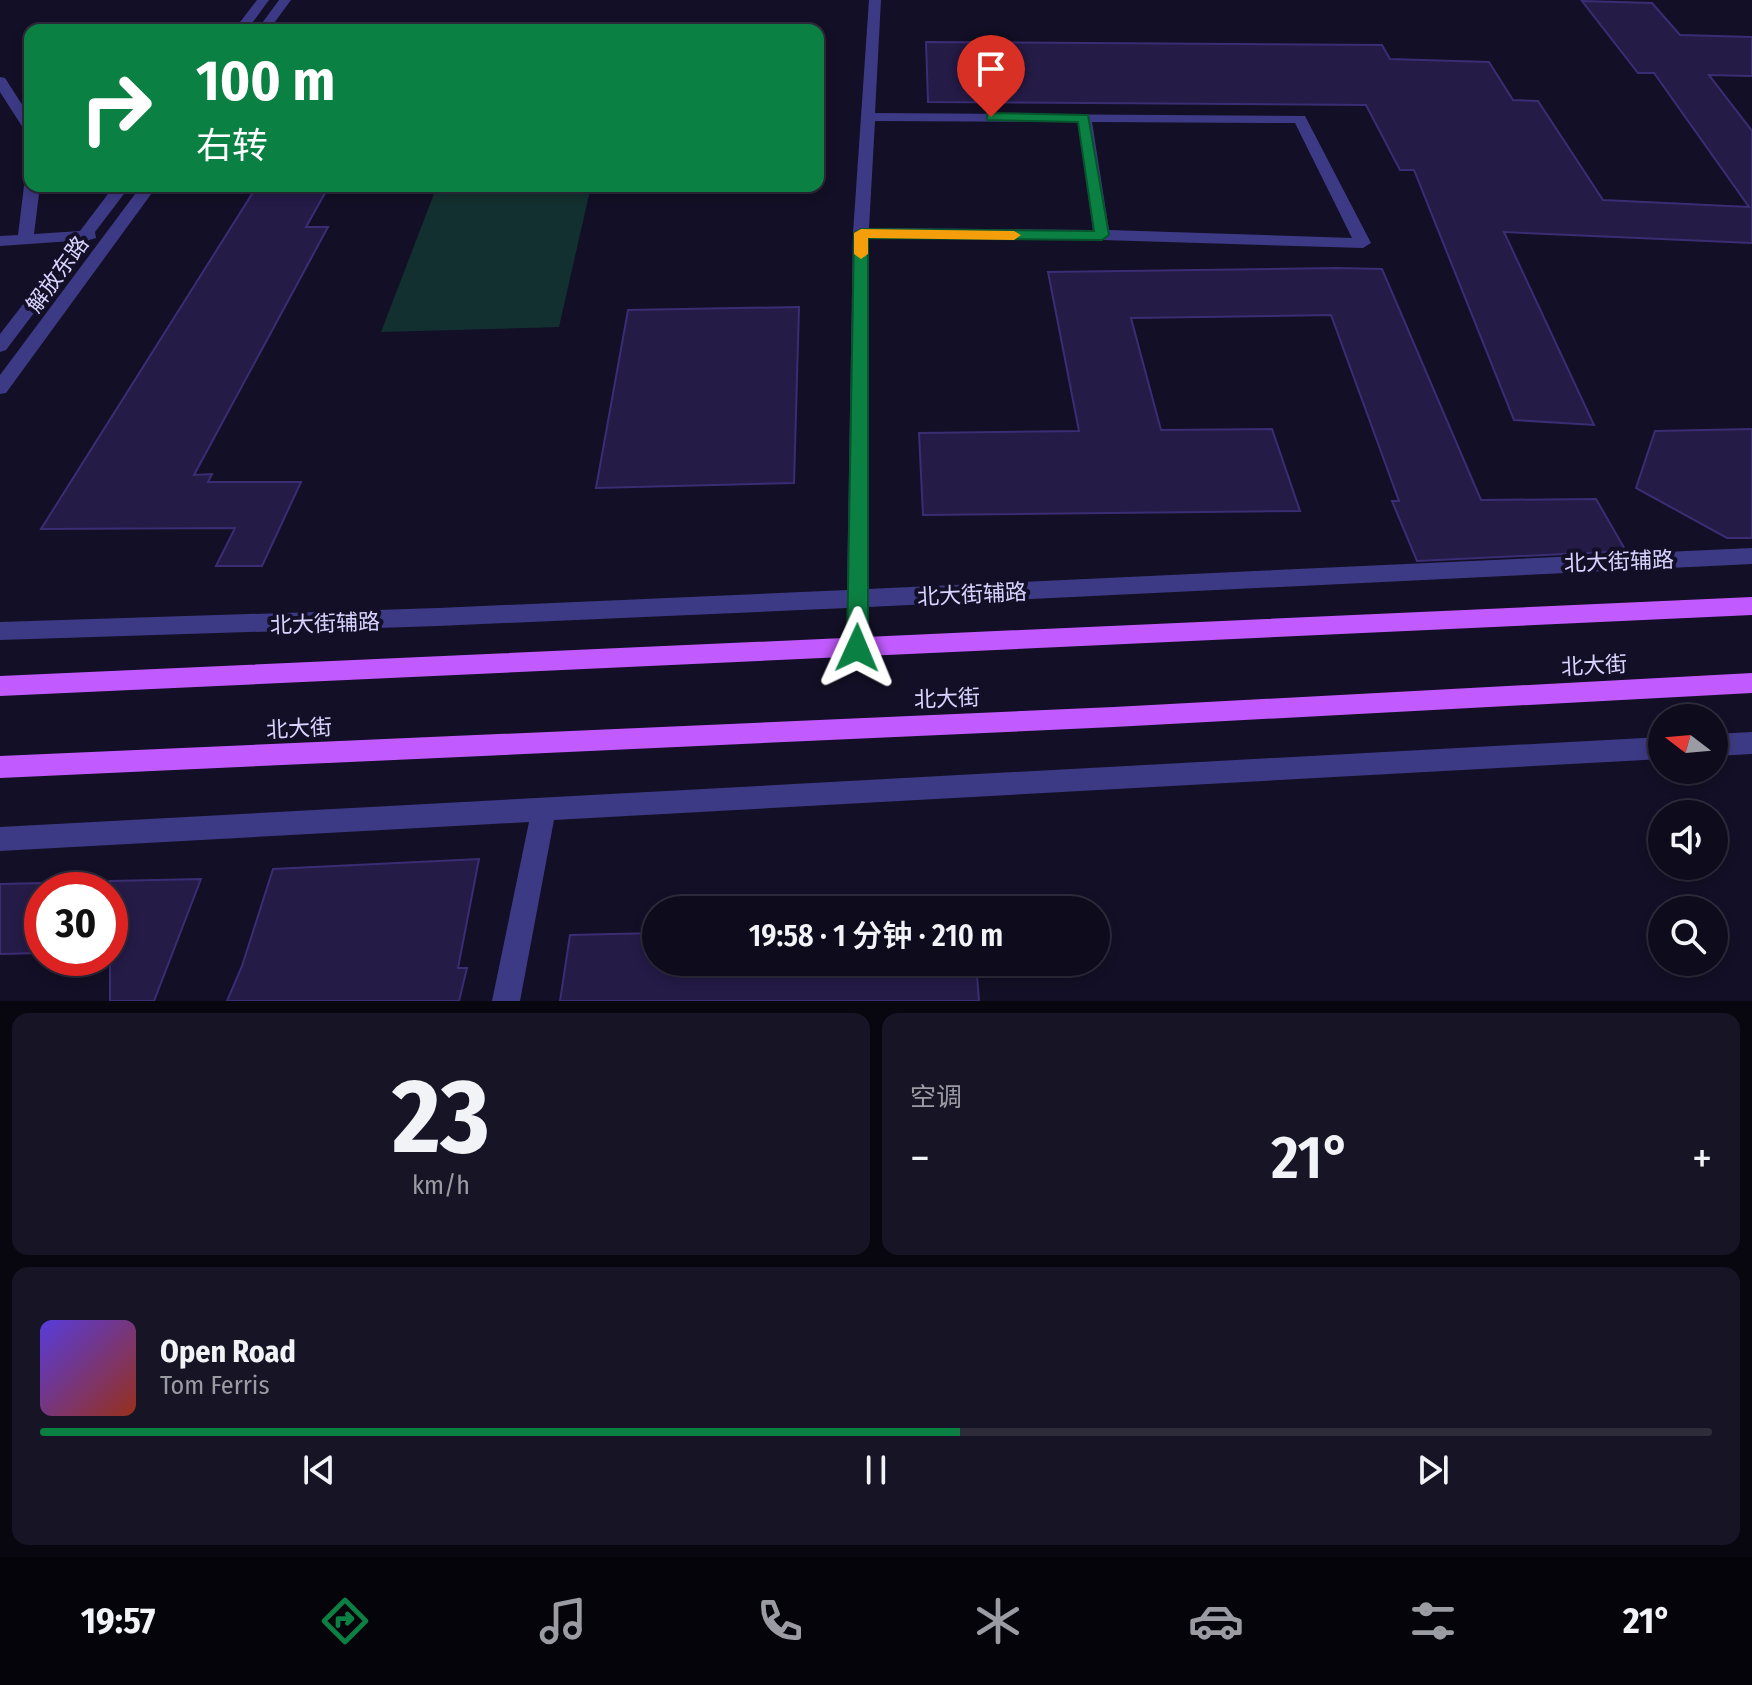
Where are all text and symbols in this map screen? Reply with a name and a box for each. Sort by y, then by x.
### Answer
pin [957,35,1025,117]
icon: arrive [969,47,1013,91]
text: 100 m [196,48,335,115]
icon: right [64,56,168,160]
text: 右转 [196,124,268,168]
street label: 解放东路 [21,231,94,318]
street label: 北大街辅路 [1564,546,1674,577]
street label: 北大街辅路 [916,578,1028,611]
position arrow [815,606,899,690]
street label: 北大街辅路 [270,608,380,639]
street label: 北大街 [1560,650,1628,681]
street label: 北大街 [914,684,980,713]
north arrow [1648,704,1728,784]
map controls [1648,704,1728,976]
street label: 北大街 [265,713,333,744]
button: sound [1648,800,1728,880]
speed limit sign: 30 [24,872,128,976]
button: search [1648,896,1728,976]
text: 19:58 · 1 分钟 · 210 m [749,918,1003,954]
text: 23 [392,1055,490,1180]
text: 空调 [910,1082,962,1113]
text: 21° [1271,1122,1351,1194]
text: − [910,1132,930,1185]
text: + [1692,1132,1712,1185]
text: km/h [412,1170,470,1201]
text: Open Road [160,1334,296,1370]
text: Tom Ferris [160,1370,270,1401]
icon: previous [297,1448,341,1492]
icon: pause [854,1448,898,1492]
icon: next [1411,1448,1455,1492]
icon: directions [317,1593,373,1649]
icon: music [535,1593,591,1649]
icon: phone [752,1593,808,1649]
icon: climate [970,1593,1026,1649]
icon: car [1188,1593,1244,1649]
icon: filters [1405,1593,1461,1649]
text: 19:57 [81,1599,155,1643]
text: 21° [1623,1599,1671,1643]

